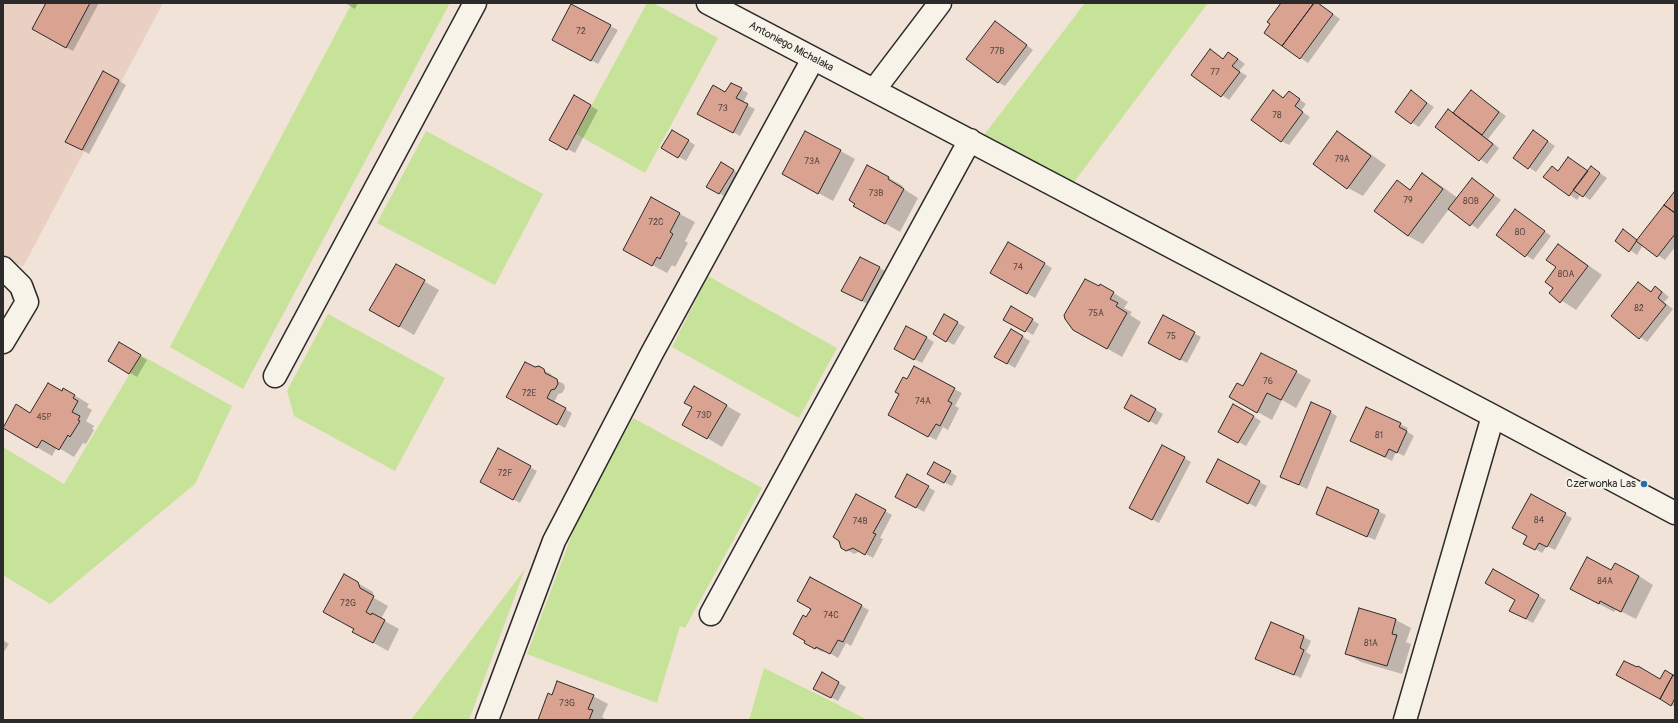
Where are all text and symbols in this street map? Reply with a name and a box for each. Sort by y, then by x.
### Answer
street label: Antoniego Michalaka [746,19,836,75]
house number: 72 [576,27,586,37]
house number: 77B [990,47,1004,57]
house number: 77 [1210,68,1220,78]
house number: 73 [718,104,728,114]
house number: 78 [1272,111,1282,121]
house number: 79A [1334,155,1350,165]
house number: 73A [804,157,820,167]
house number: 73B [869,189,883,199]
house number: 79 [1403,196,1413,206]
house number: 80B [1463,197,1479,207]
house number: 72C [648,218,664,228]
house number: 80 [1515,228,1525,238]
house number: 74 [1013,263,1023,273]
house number: 80A [1558,270,1574,280]
house number: 82 [1634,304,1644,314]
house number: 75A [1088,309,1104,319]
house number: 75 [1166,332,1176,342]
house number: 76 [1263,377,1273,387]
house number: 72E [522,389,536,399]
house number: 74A [915,397,931,407]
house number: 73D [696,411,712,421]
house number: 45P [36,413,52,423]
house number: 81 [1375,431,1383,441]
house number: 72F [497,469,513,479]
place label: Czerwonka Las [1566,477,1636,491]
marker: Czerwonka Las [1639,479,1649,489]
house number: 84 [1534,516,1544,526]
house number: 74B [852,517,868,527]
house number: 84A [1597,577,1613,587]
house number: 72G [340,599,356,609]
house number: 74C [823,611,839,621]
house number: 81A [1364,639,1378,649]
house number: 73G [559,699,575,709]

